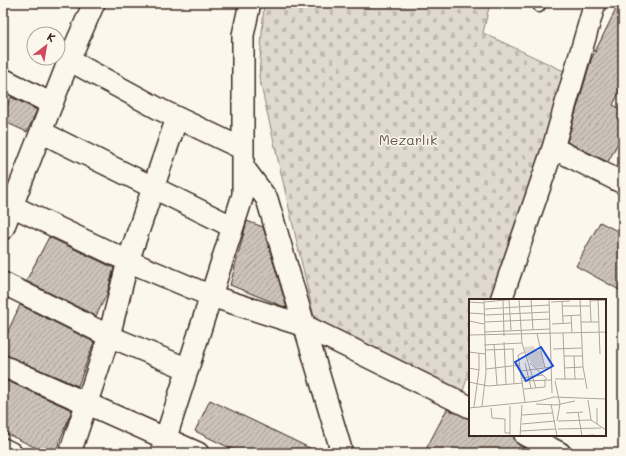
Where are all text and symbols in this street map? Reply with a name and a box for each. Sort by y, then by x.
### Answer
north arrow [26,26,66,66]
text: K [44,29,58,45]
park label: Mezarlık [379,130,437,149]
inset map [469,299,606,436]

